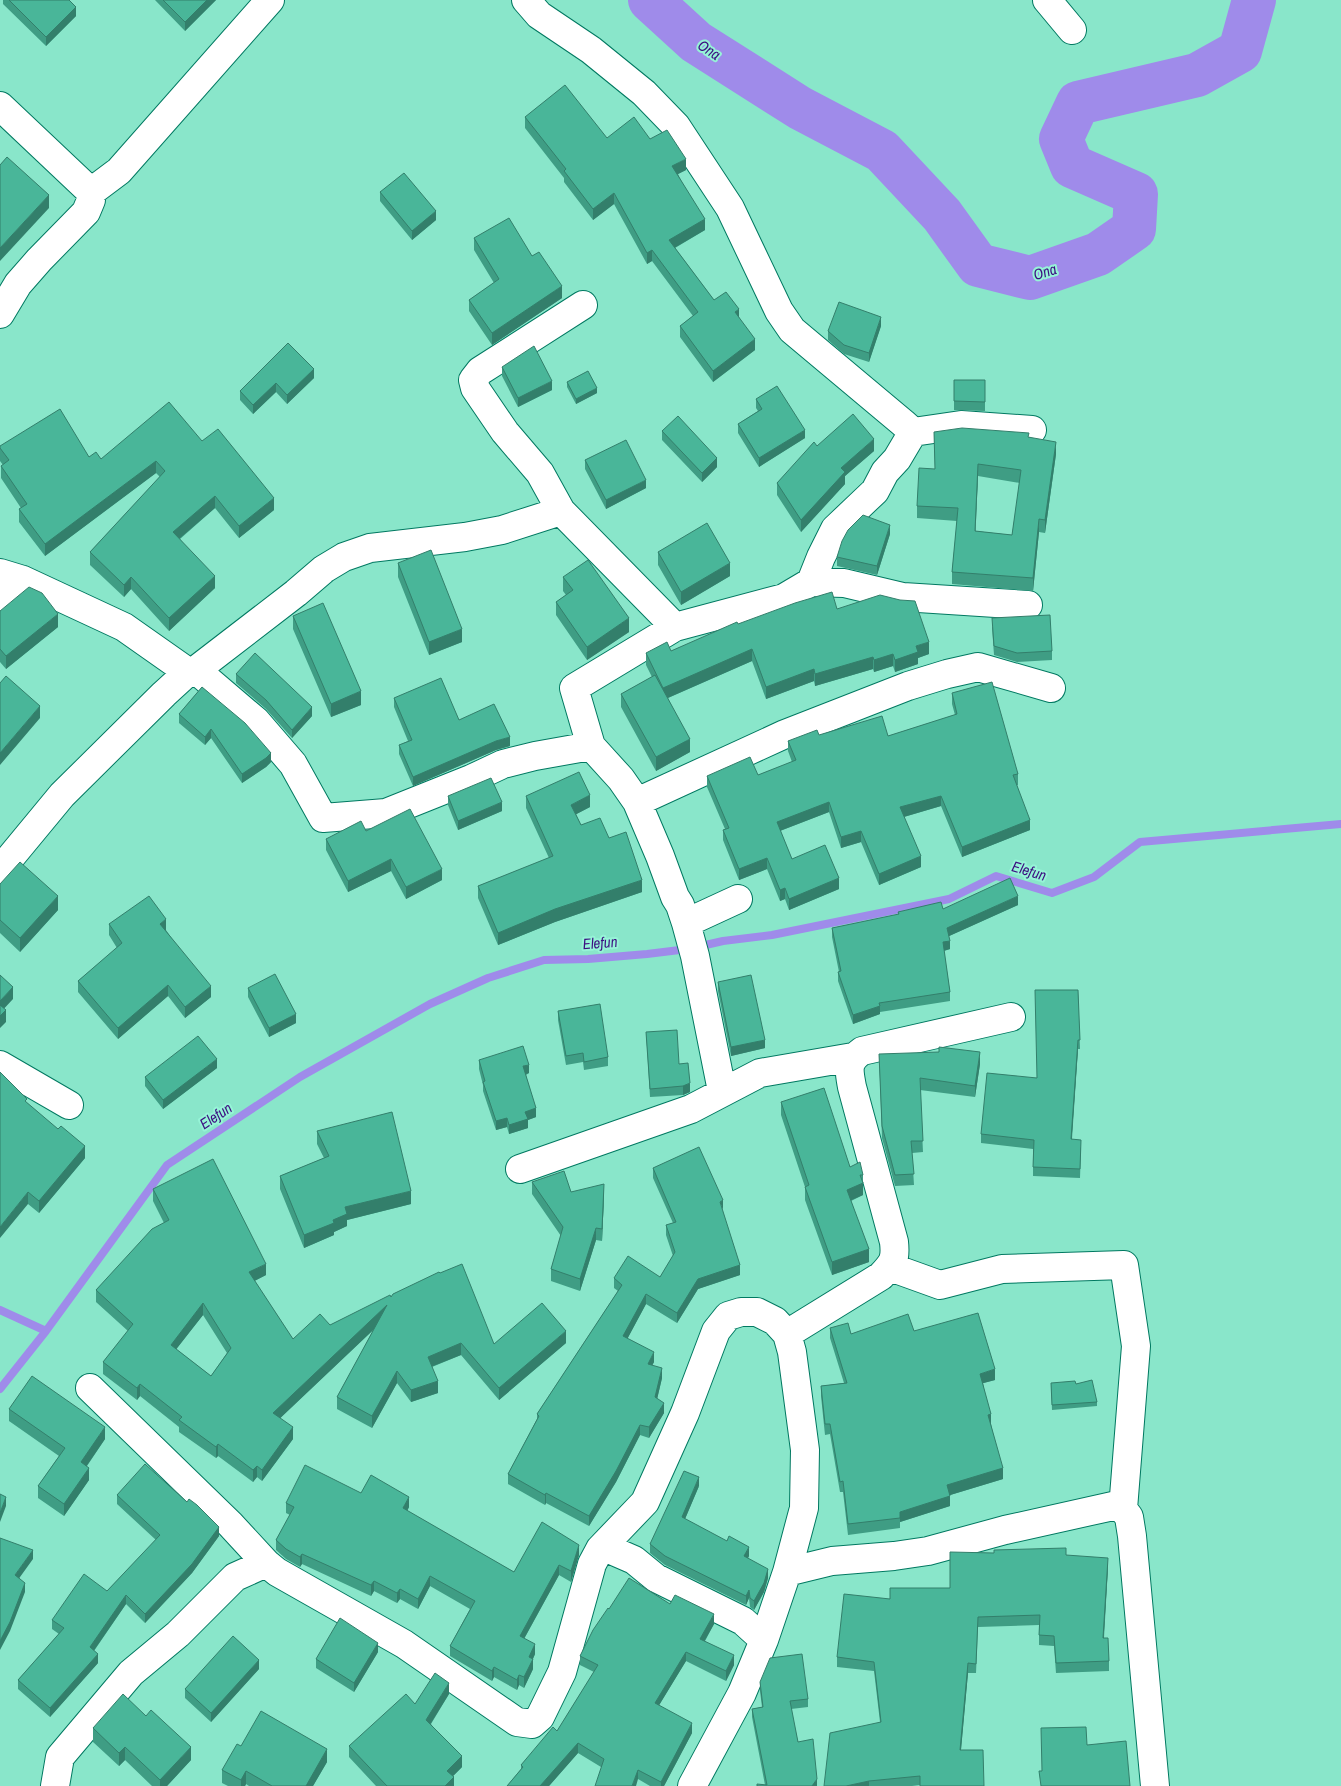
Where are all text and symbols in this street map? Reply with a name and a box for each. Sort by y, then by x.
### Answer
water label: Ona [694,34,725,65]
water label: Ona [1031,258,1059,285]
water label: Elefun [1009,855,1049,886]
water label: Elefun [582,931,618,954]
water label: Elefun [195,1097,236,1134]

